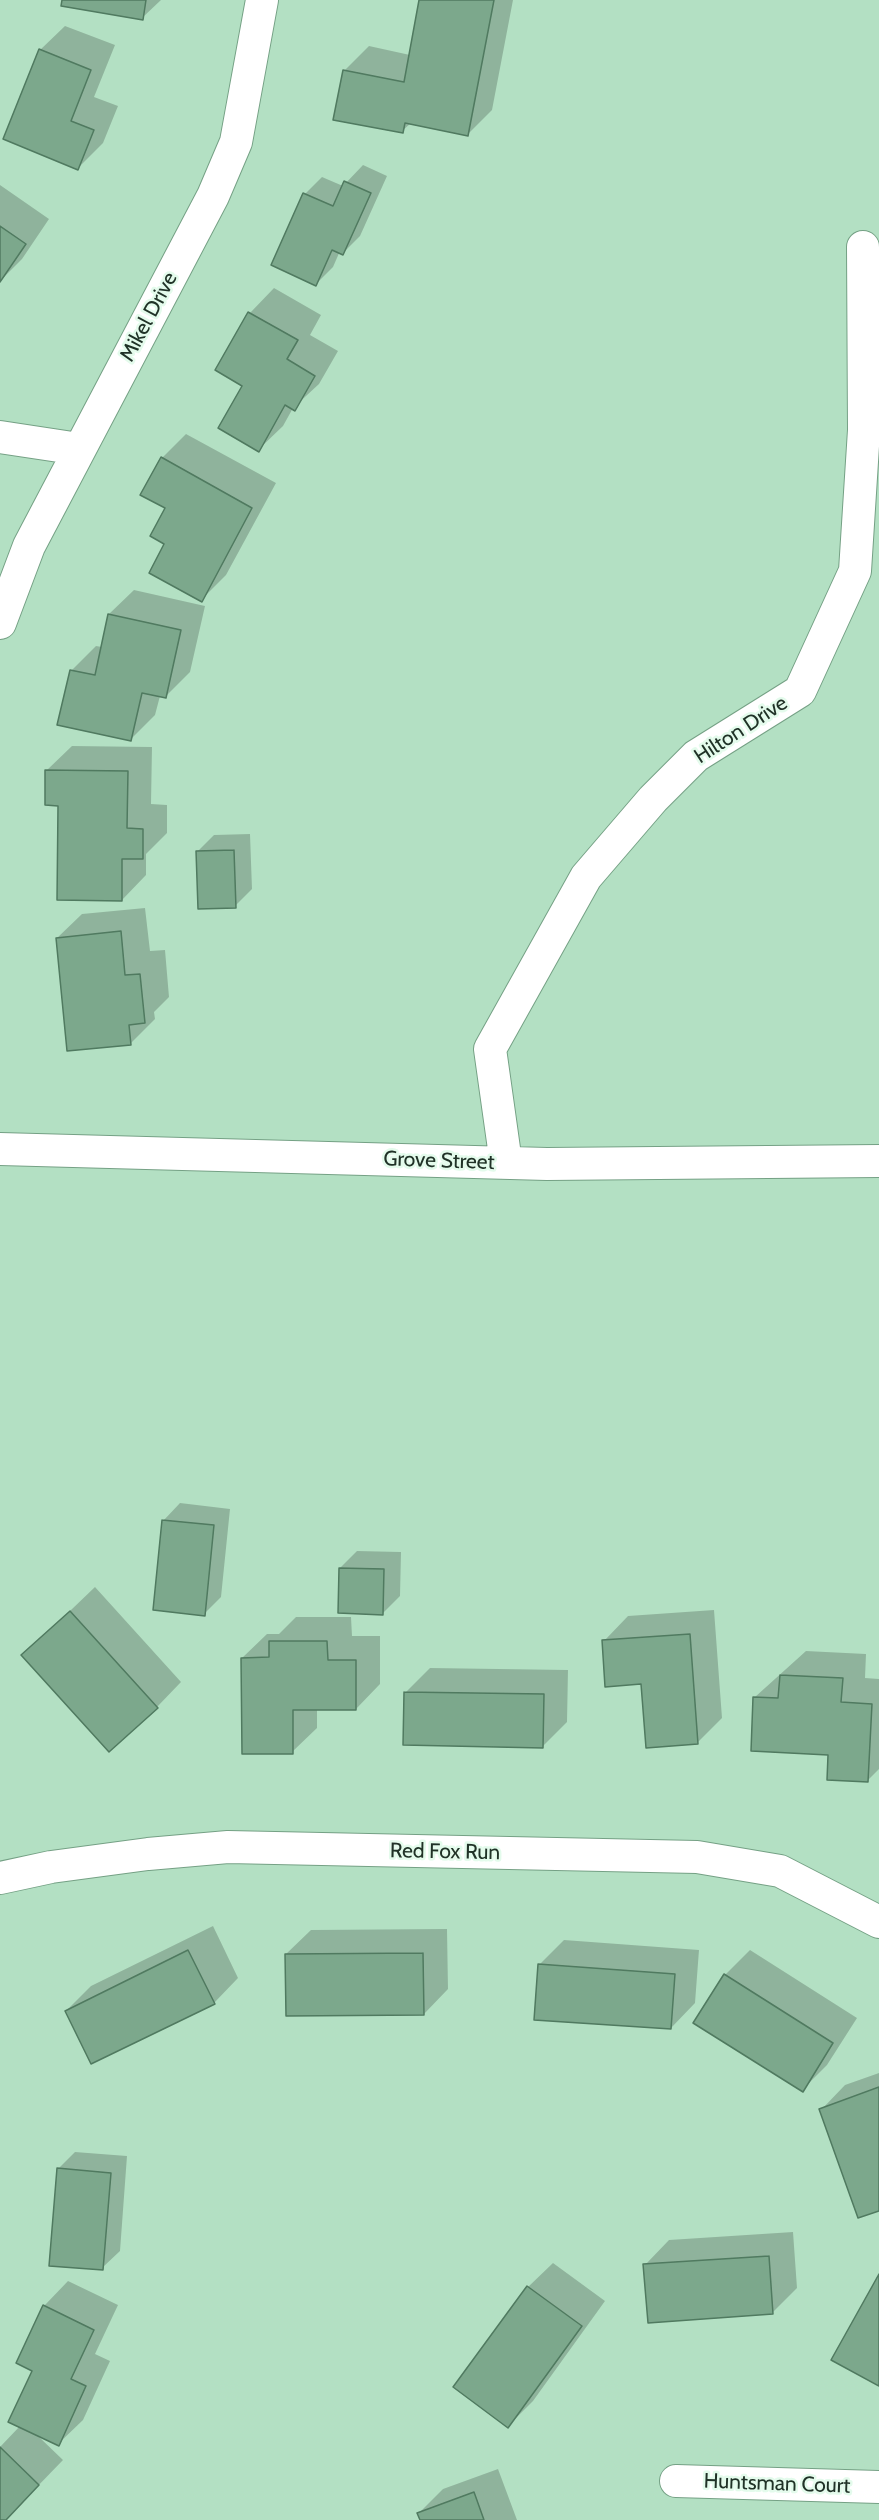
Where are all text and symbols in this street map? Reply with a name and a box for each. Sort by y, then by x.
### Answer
street label: Mikel Drive [115,268,183,366]
street label: Hilton Drive [690,691,792,769]
street label: Grove Street [383,1146,495,1176]
street label: Red Fox Run [390,1838,500,1866]
street label: Huntsman Court [703,2469,851,2499]

